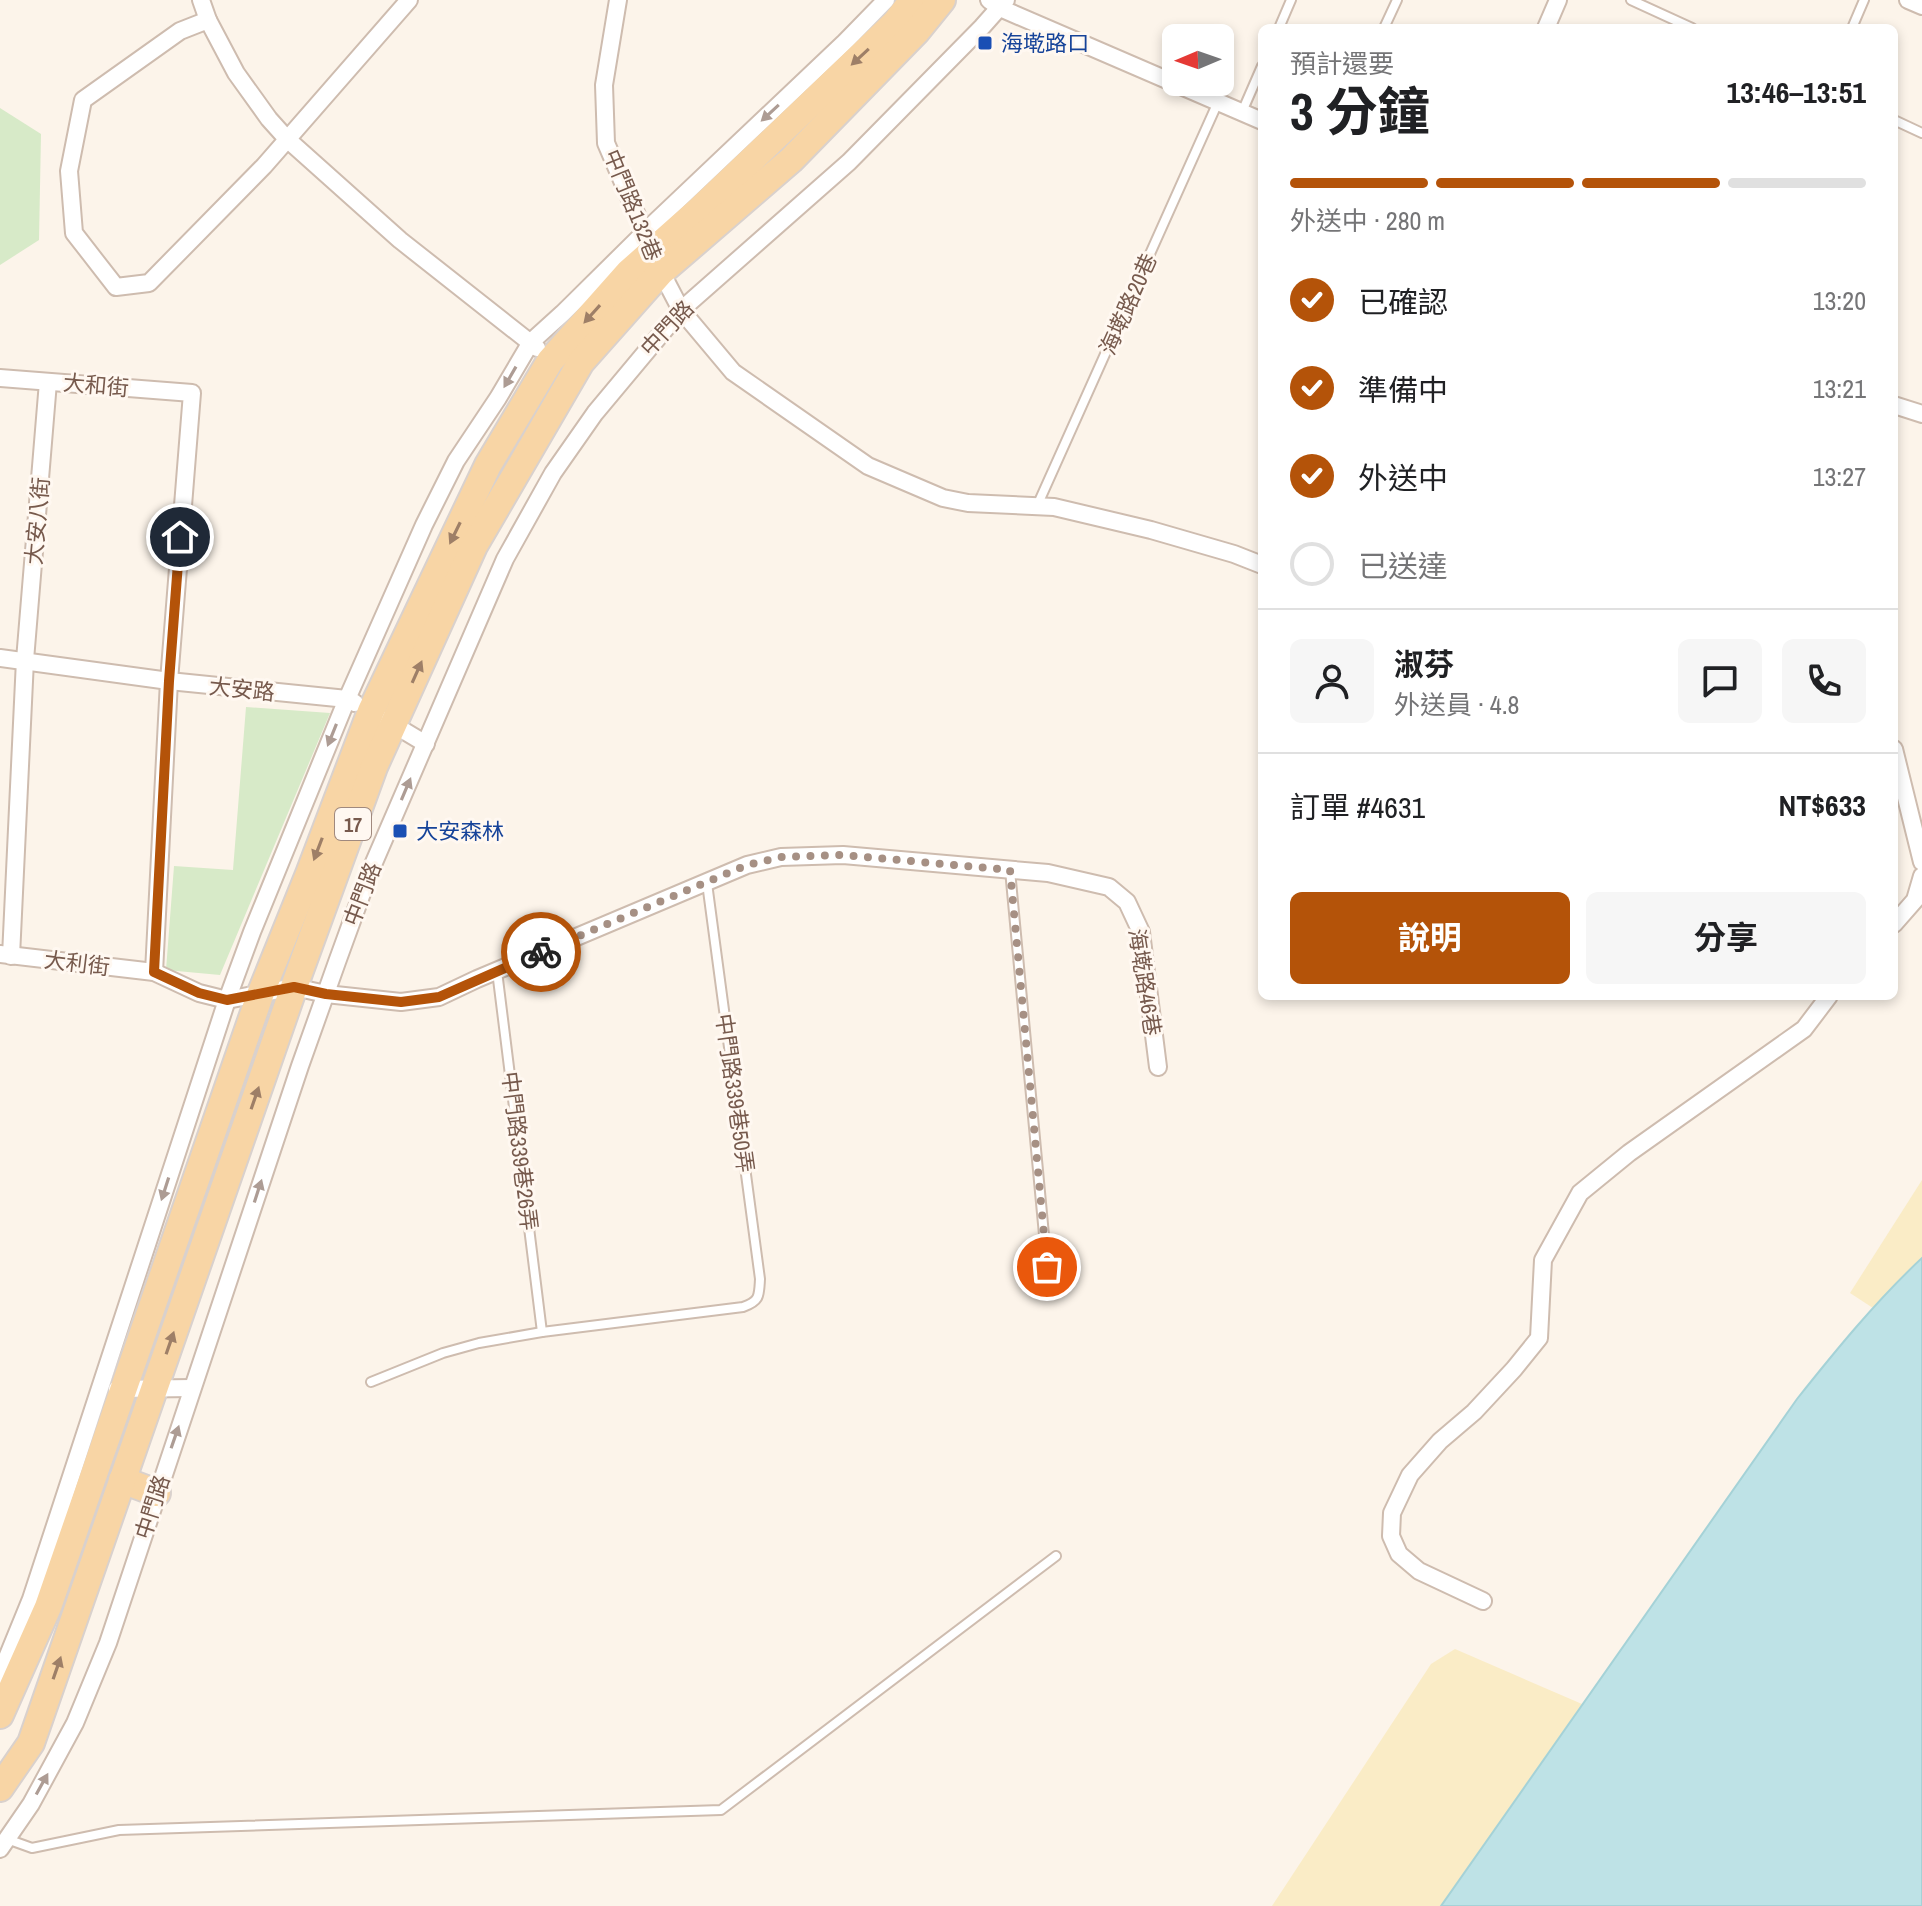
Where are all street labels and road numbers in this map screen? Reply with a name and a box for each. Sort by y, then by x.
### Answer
street label: 中門路132巷 [597,145,669,265]
street label: 海墘路20巷 [1092,249,1164,359]
street label: 中門路 [634,294,700,362]
street label: 大和街 [62,367,130,403]
street label: 大安八街 [18,476,56,566]
street label: 大安路 [208,671,276,707]
road number: 17 [335,808,371,840]
street label: 中門路 [336,858,388,930]
street label: 海墘路46巷 [1122,926,1168,1038]
street label: 大利街 [42,944,112,982]
street label: 中門路339巷50弄 [709,1012,761,1174]
street label: 中門路339巷26弄 [495,1070,545,1232]
street label: 中門路 [128,1471,176,1543]

